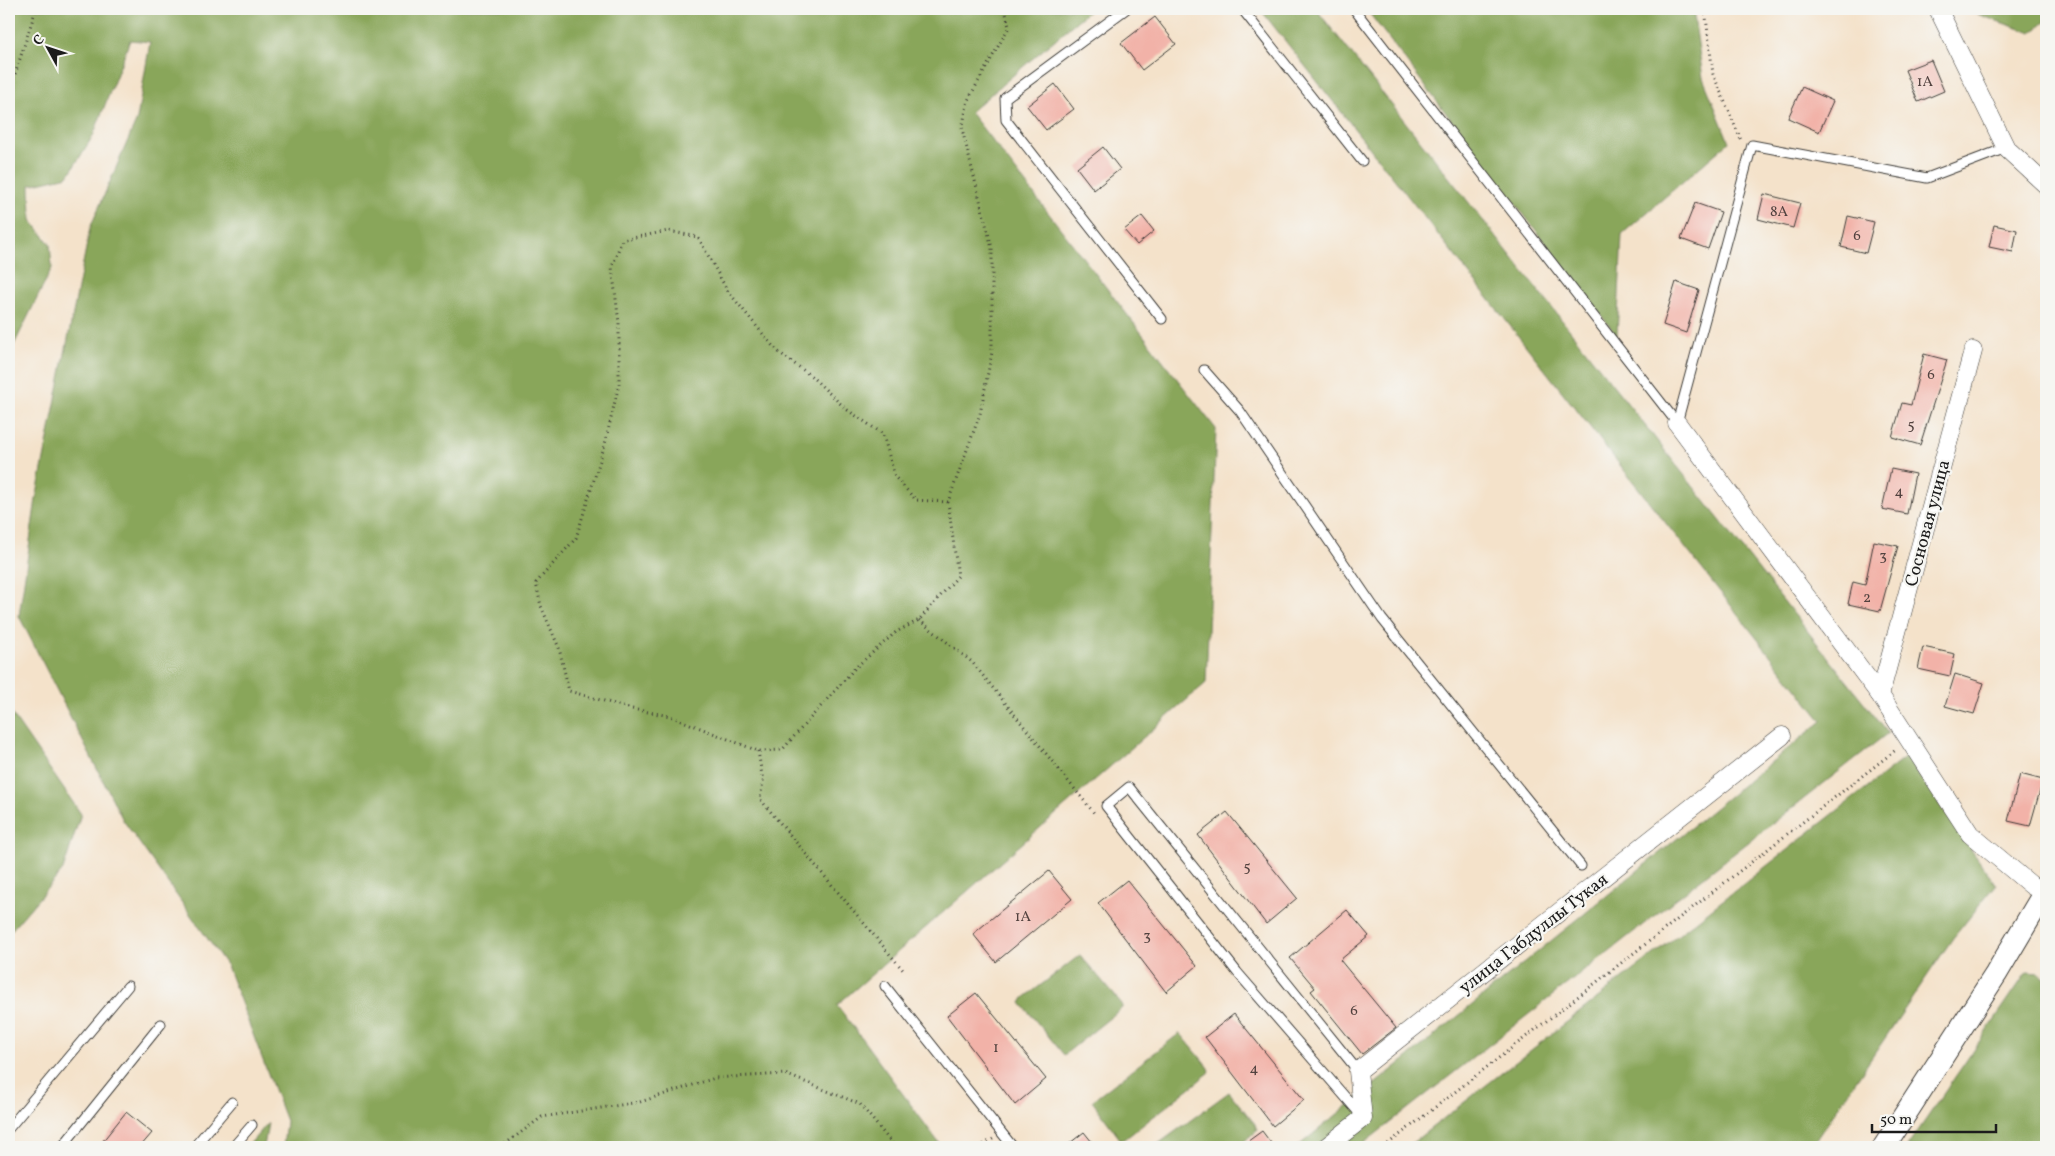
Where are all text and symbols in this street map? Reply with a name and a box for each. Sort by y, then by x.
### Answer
north arrow [22,22,72,72]
text: С [29,31,49,50]
house number: 1А [1917,72,1934,93]
house number: 8А [1770,202,1789,223]
house number: 6 [1853,226,1861,247]
house number: 6 [1927,365,1935,386]
house number: 5 [1907,415,1915,436]
street label: Сосновая улица [1899,457,1957,590]
house number: 4 [1895,482,1904,503]
house number: 3 [1879,546,1887,567]
house number: 2 [1863,588,1871,609]
house number: 5 [1243,857,1251,878]
street label: улица Габдуллы Тукая [1454,868,1614,1000]
house number: 1А [1015,907,1032,928]
house number: 3 [1143,926,1151,947]
house number: 6 [1350,1001,1358,1022]
house number: 1 [993,1038,999,1059]
house number: 4 [1250,1059,1259,1080]
scale bar [1872,1101,1996,1133]
text: 50 m [1880,1110,1912,1131]

